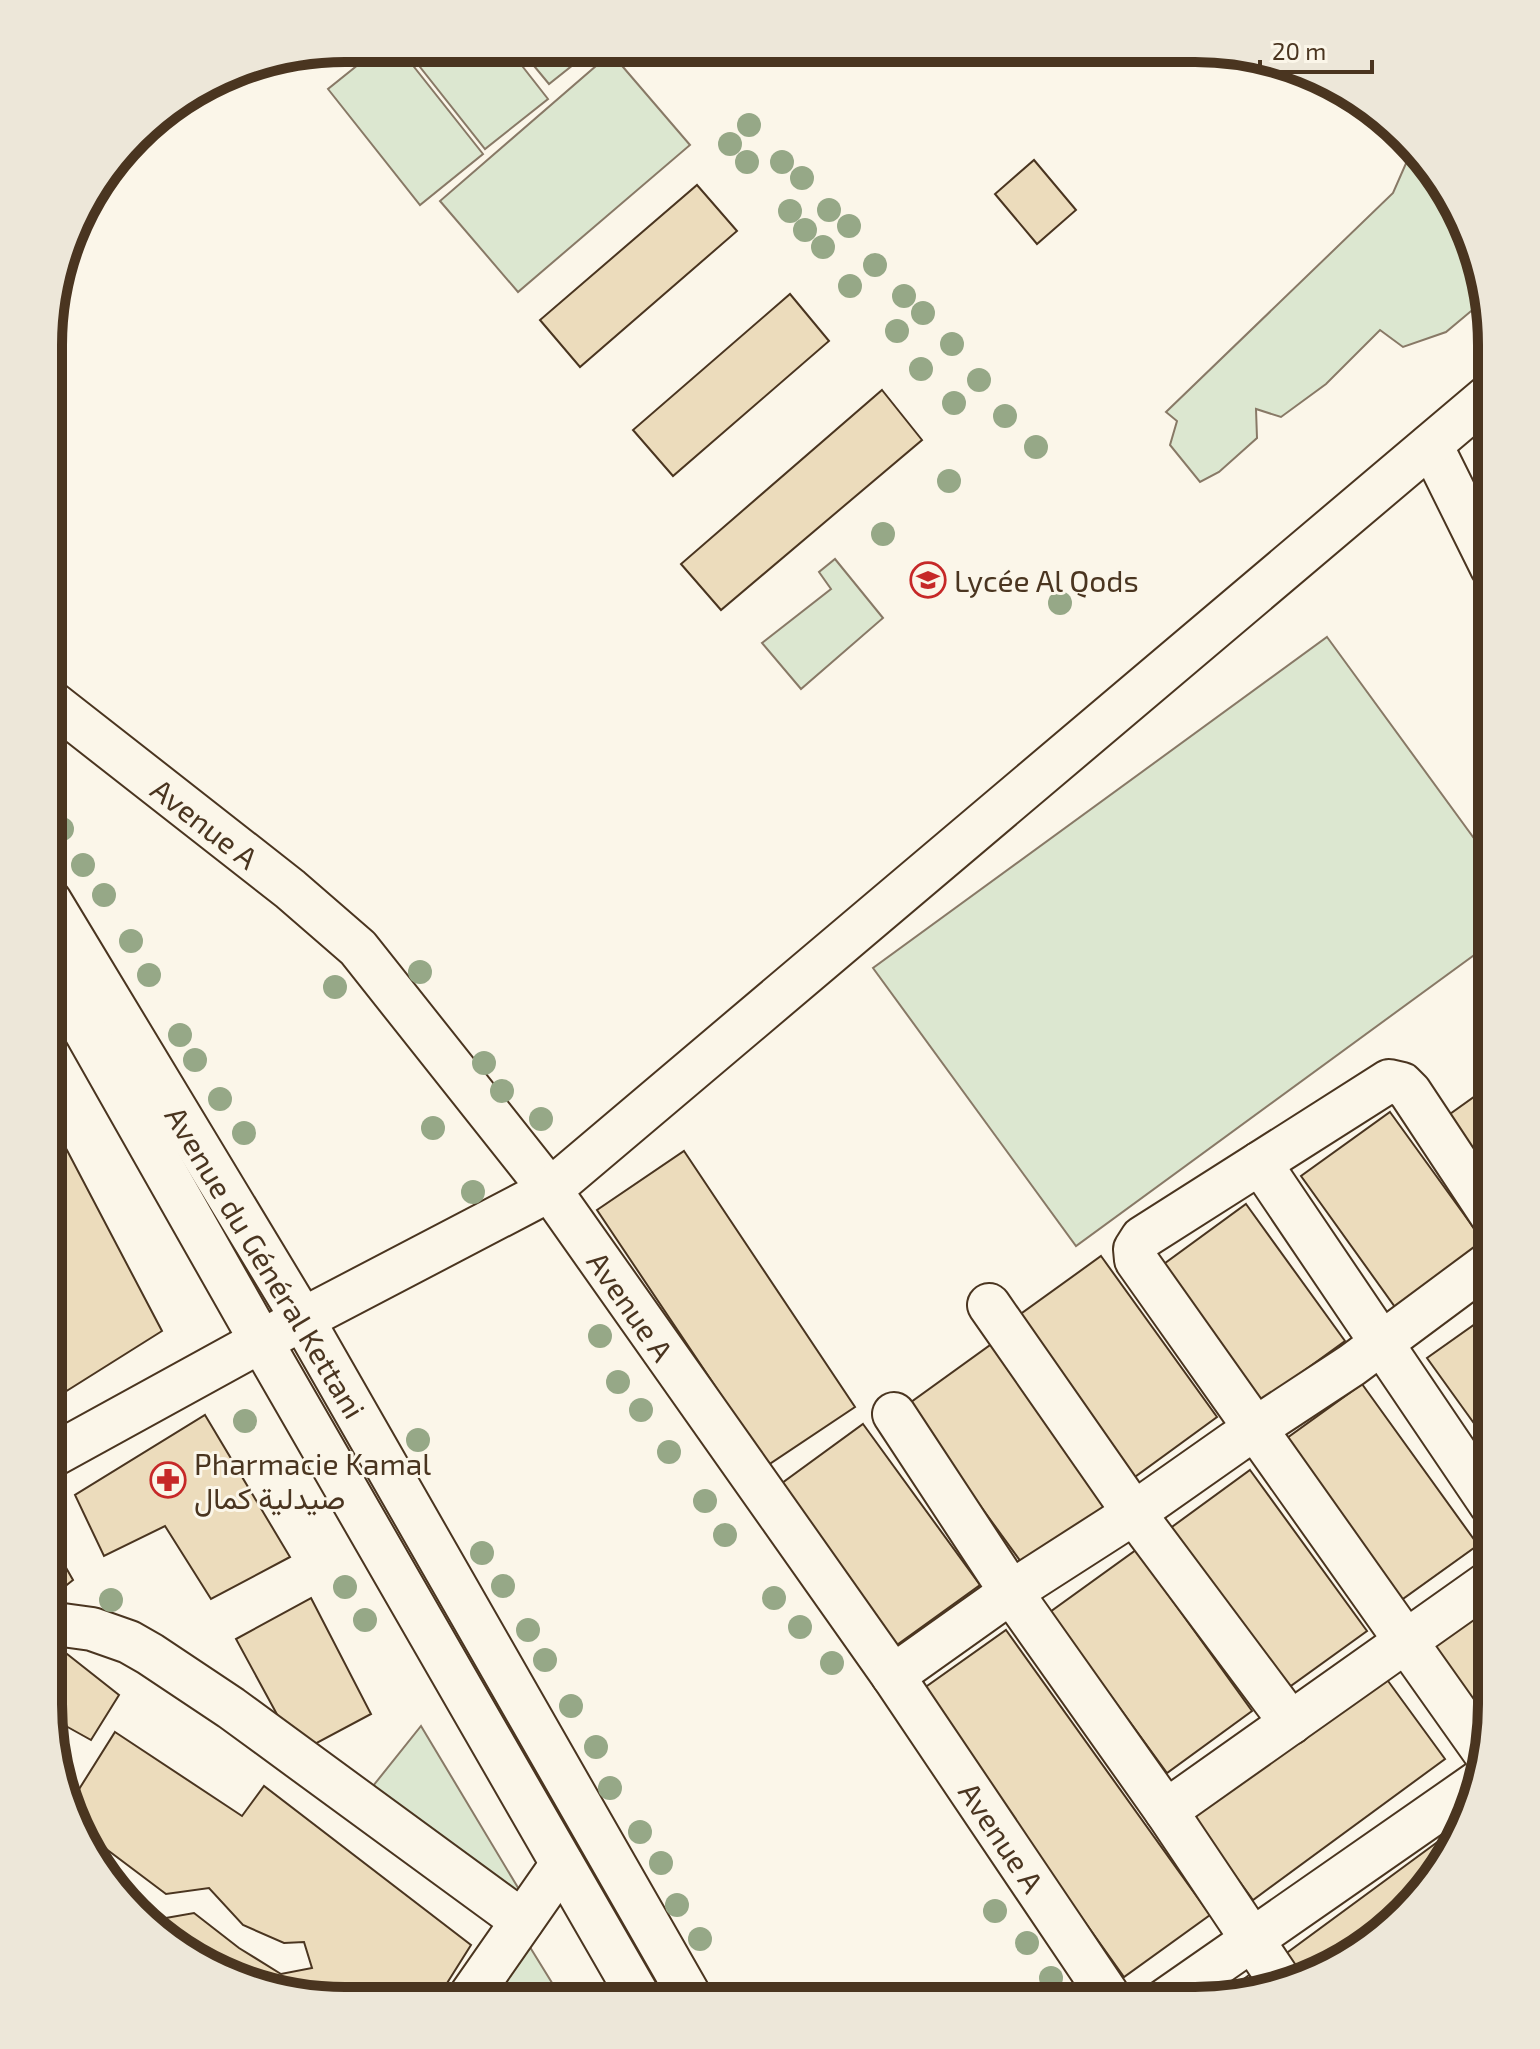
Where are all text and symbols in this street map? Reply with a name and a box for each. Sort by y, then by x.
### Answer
scale bar [1260,24,1372,74]
text: 20 m [1272,36,1326,65]
school or university icon: Lycée Al Qods [909,561,947,599]
place label: Lycée Al Qods [954,562,1139,598]
street label: Avenue A [145,770,266,876]
street label: Avenue du Général Kettani [158,1099,374,1425]
street label: Avenue A [580,1244,682,1368]
place label: Pharmacie Kamal صيدلية كمال [194,1445,431,1517]
pharmacy icon: Pharmacie Kamal صيدلية كمال [149,1461,187,1499]
street label: Avenue A [952,1775,1052,1899]

